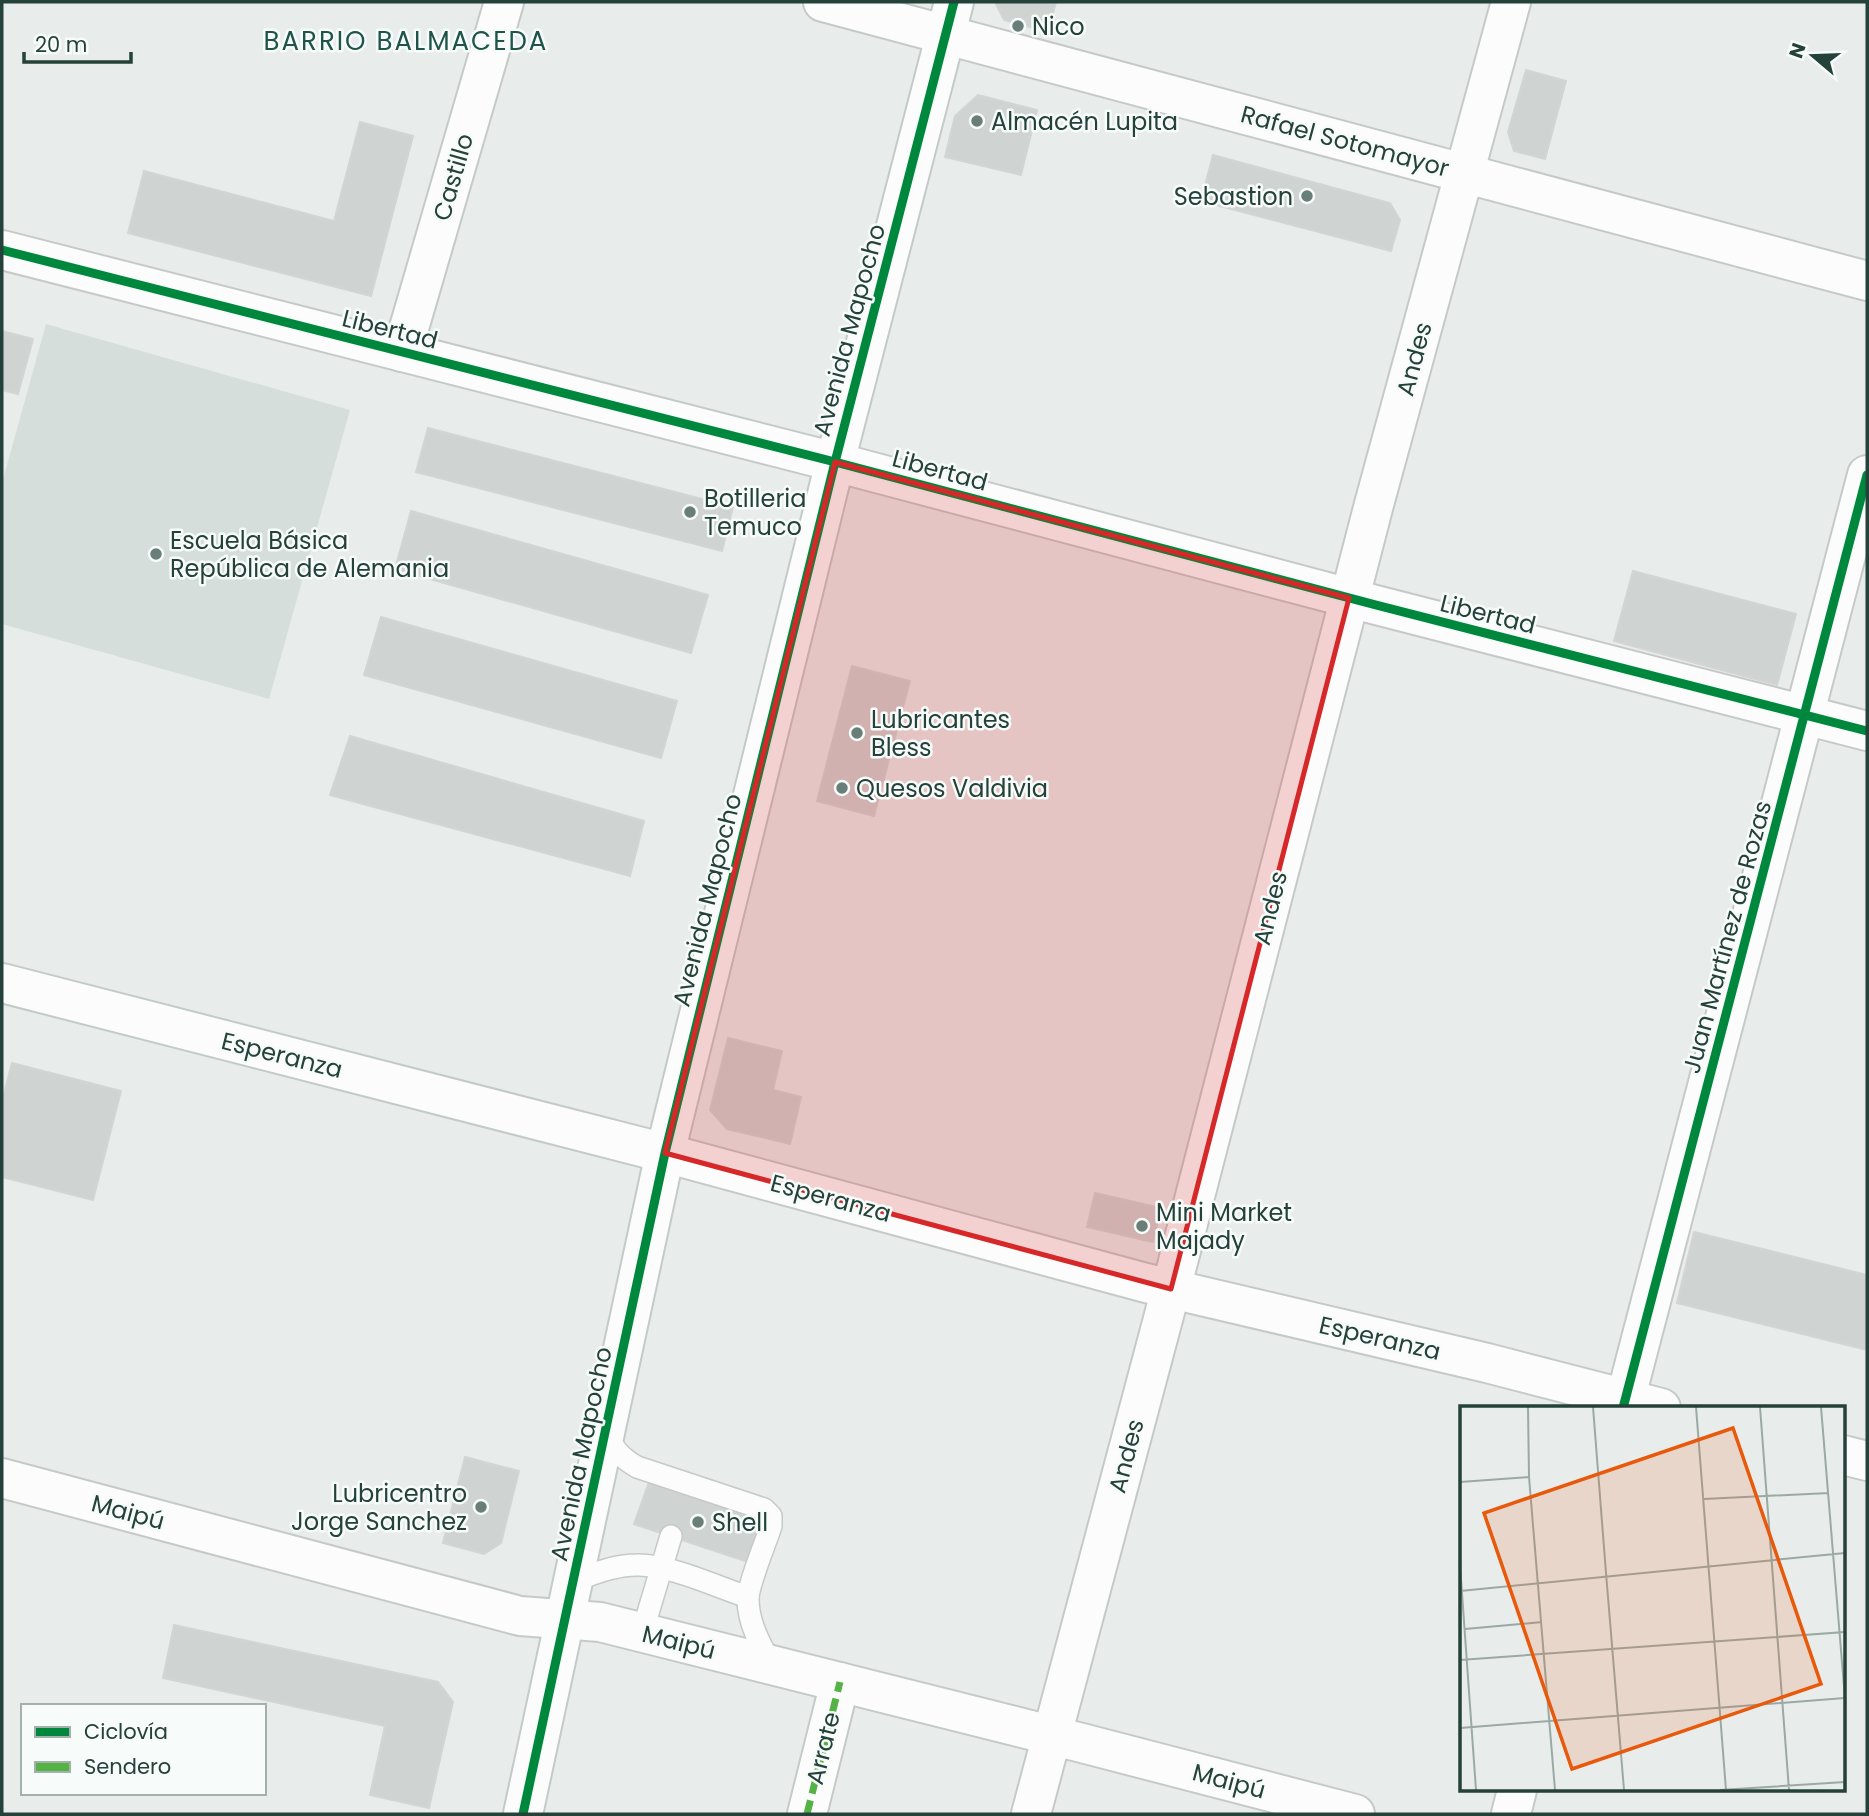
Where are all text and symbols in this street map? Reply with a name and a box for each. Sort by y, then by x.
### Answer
place label: Nico [1032,10,1085,43]
marker: Nico [1010,18,1026,34]
scale bar [24,21,131,65]
north arrow [1778,21,1848,91]
district label: BARRIO BALMACEDA [264,23,548,59]
text: 20 m [35,30,88,59]
text: N [1782,39,1812,62]
street label: Rafael Sotomayor [1237,97,1453,185]
place label: Almacén Lupita [991,105,1178,138]
marker: Almacén Lupita [969,113,985,129]
street label: Castillo [425,130,481,224]
place label: Sebastion [1174,180,1293,213]
marker: Sebastion [1299,188,1315,204]
street label: Avenida Mapocho [805,220,893,440]
street label: Libertad [339,301,441,357]
street label: Andes [1388,318,1440,400]
street label: Libertad [889,441,991,499]
place label: Botilleria Temuco [704,482,806,543]
marker: Botilleria Temuco [682,504,698,520]
place label: Escuela Básica República de Alemania [170,524,449,585]
marker: Escuela Básica República de Alemania [148,546,164,562]
street label: Libertad [1437,586,1539,642]
place label: Lubricantes Bless [871,703,1010,764]
marker: Lubricantes Bless [849,725,865,741]
place label: Quesos Valdivia [856,772,1048,805]
marker: Quesos Valdivia [834,780,850,796]
street label: Avenida Mapocho [665,790,749,1010]
street label: Juan Martínez de Rozas [1675,797,1779,1077]
street label: Andes [1245,868,1295,948]
street label: Esperanza [218,1024,346,1086]
street label: Esperanza [767,1166,895,1230]
place label: Mini Market Majady [1156,1196,1292,1257]
marker: Mini Market Majady [1134,1218,1150,1234]
street label: Esperanza [1316,1308,1444,1368]
street label: Avenida Mapocho [542,1344,620,1564]
inset map [1460,1406,1844,1792]
street label: Andes [1100,1415,1152,1497]
place label: Lubricentro Jorge Sanchez [291,1477,467,1538]
street label: Maipú [88,1486,168,1538]
marker: Lubricentro Jorge Sanchez [473,1499,489,1515]
place label: Shell [712,1506,768,1539]
marker: Shell [690,1514,706,1530]
street label: Maipú [639,1617,719,1667]
legend [21,1704,266,1795]
street label: Arrate [798,1708,848,1788]
text: Ciclovía [84,1717,168,1746]
text: Sendero [84,1752,171,1781]
street label: Maipú [1189,1755,1269,1807]

